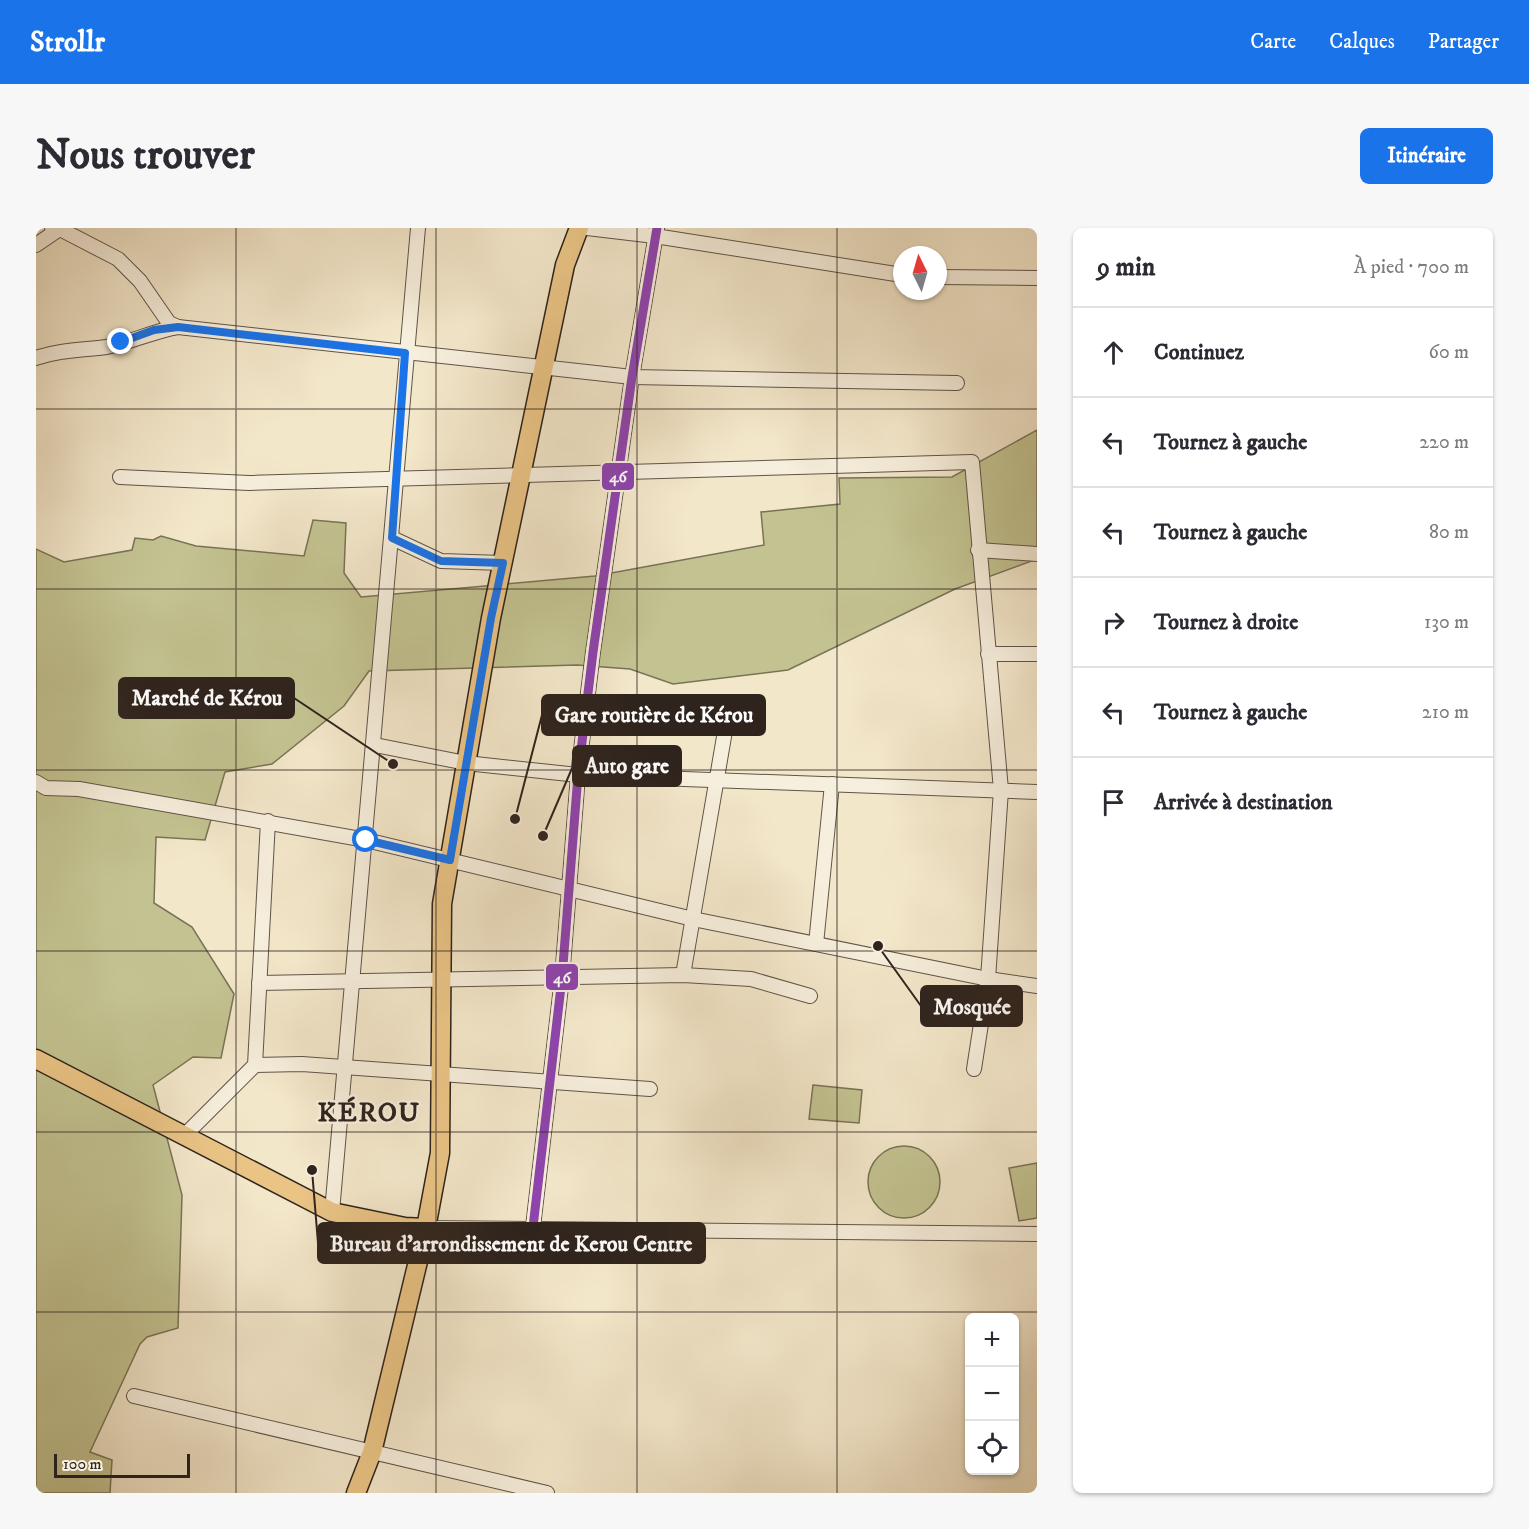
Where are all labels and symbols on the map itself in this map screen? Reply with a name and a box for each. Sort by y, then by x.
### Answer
north arrow [893,246,947,300]
route end [107,328,133,354]
line badge: 46 [601,462,635,491]
text: 46 [608,467,628,487]
callout: Marché de Kérou [119,678,294,718]
text: Marché de Kérou [132,685,283,712]
callout: Gare routière de Kérou [542,695,765,735]
text: Gare routière de Kérou [555,702,754,729]
callout: Auto gare [573,746,681,786]
text: Auto gare [584,753,669,780]
route start [352,826,378,852]
line badge: 46 [545,963,579,991]
text: 46 [552,968,572,988]
callout: Mosquée [921,986,1022,1026]
text: Mosquée [933,994,1011,1021]
district label: KÉROU [317,1096,421,1130]
callout: Bureau d'arrondissement de Kerou Centre [318,1223,705,1263]
text: Bureau d'arrondissement de Kerou Centre [330,1231,692,1258]
scale bar [54,1451,190,1478]

